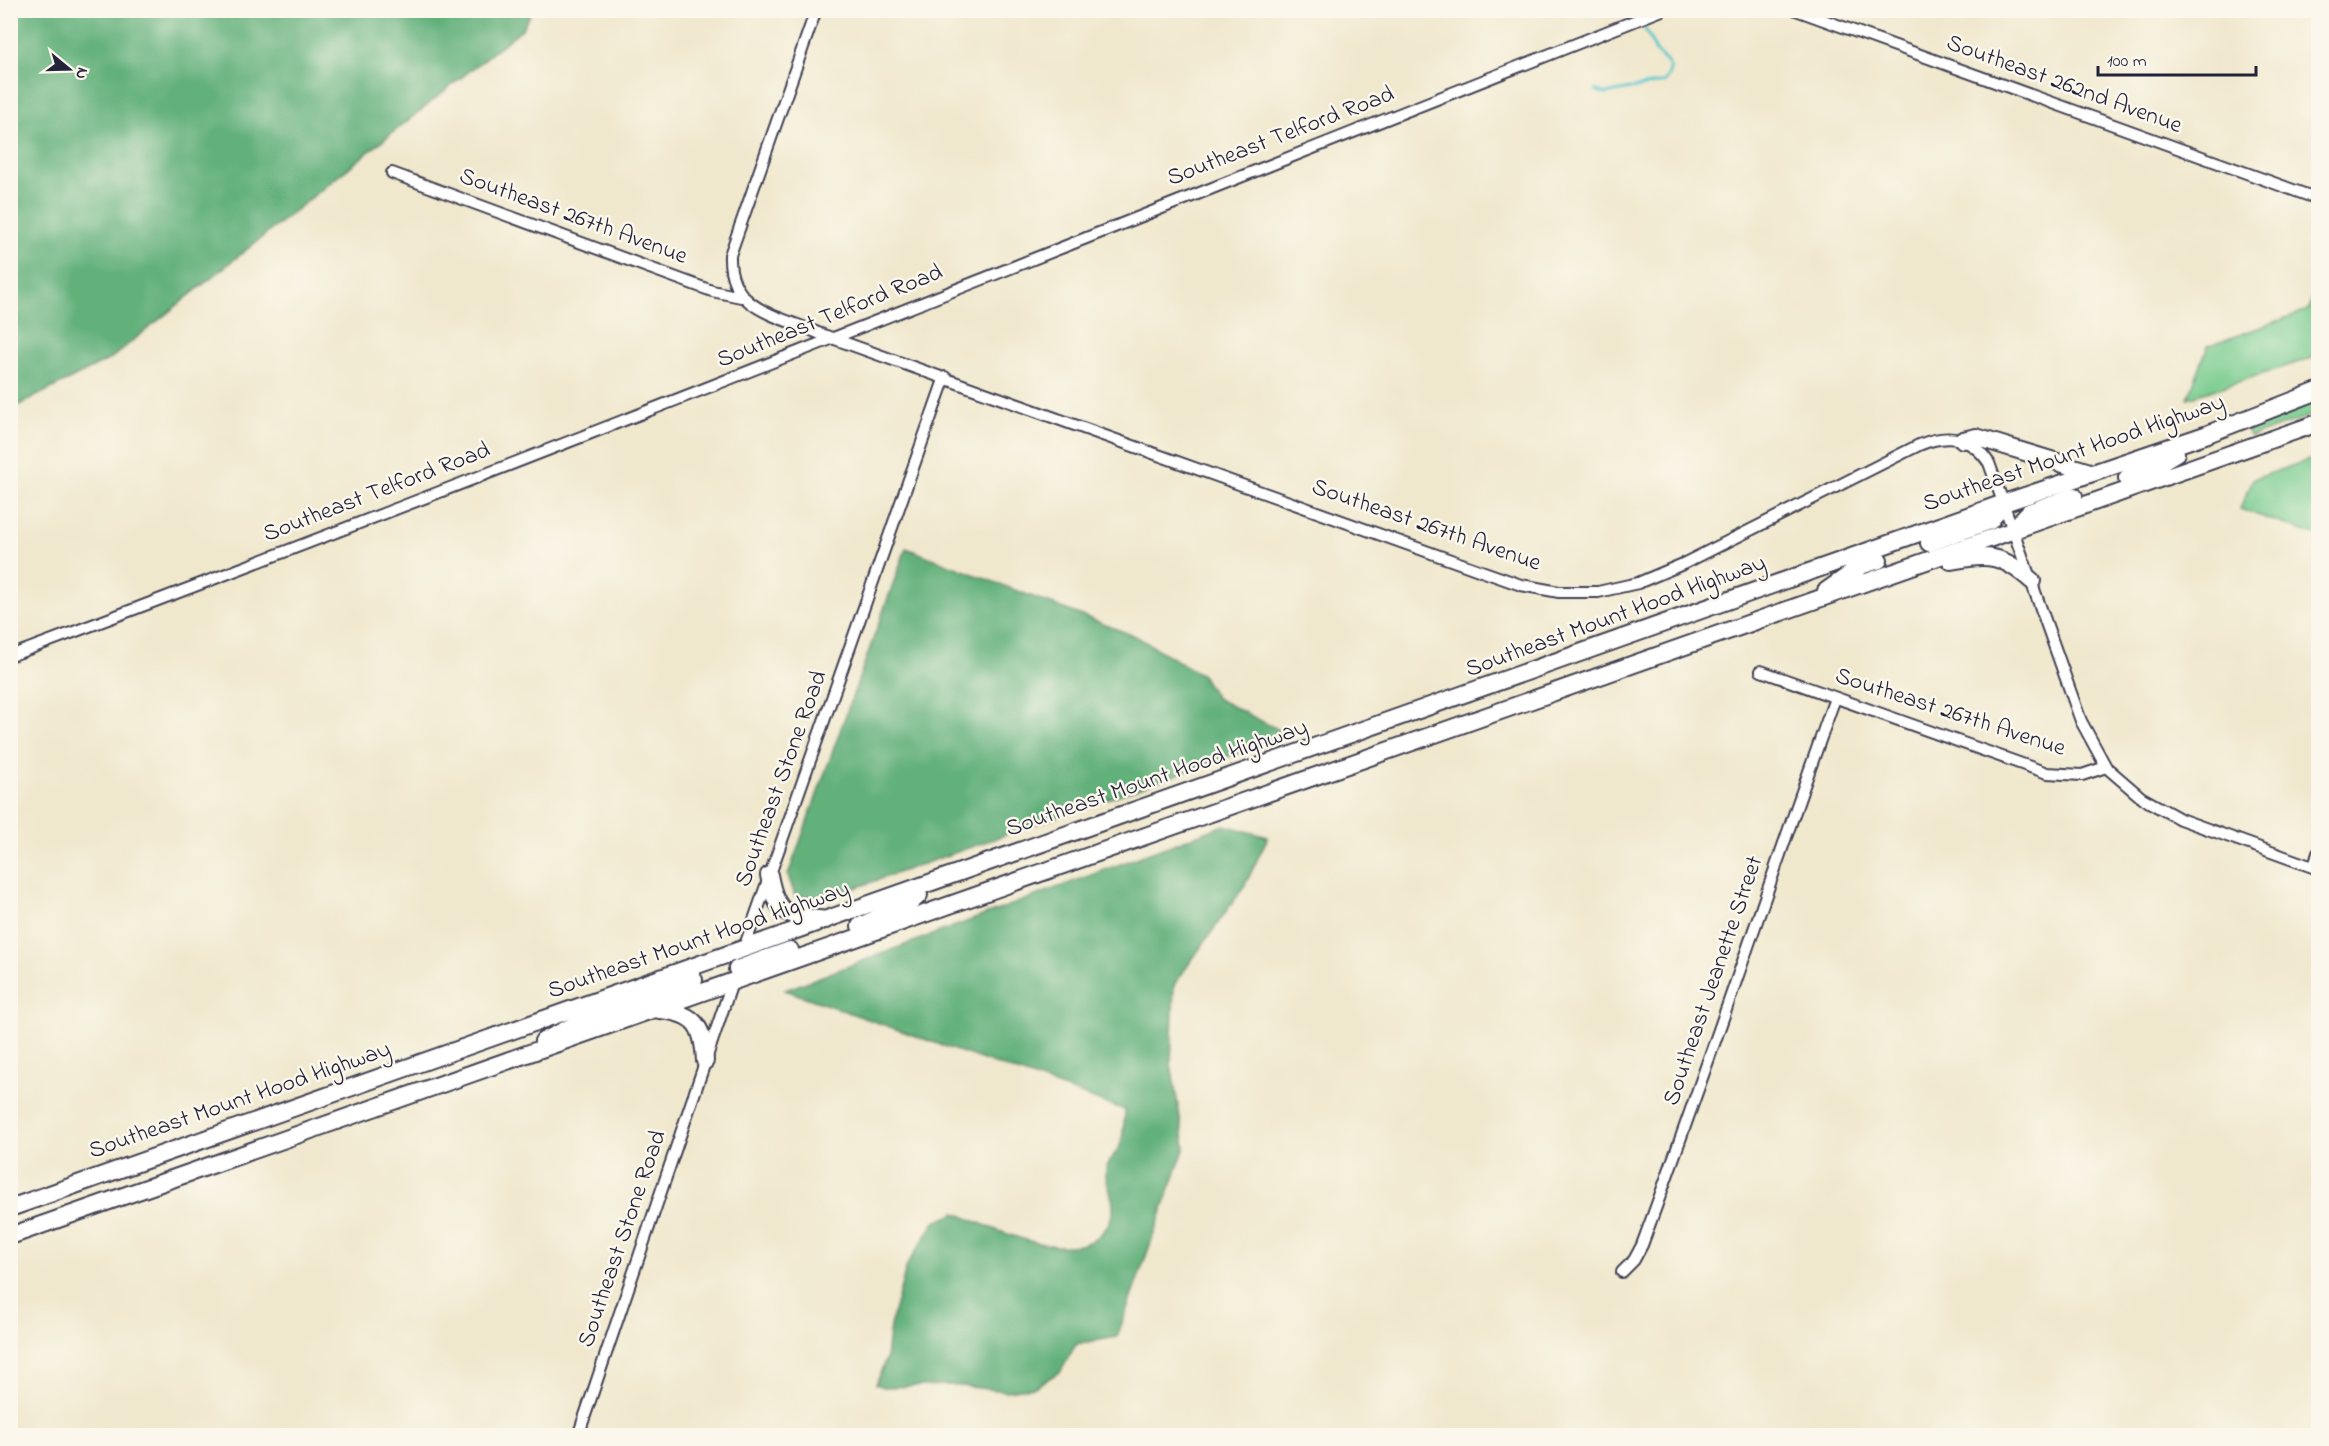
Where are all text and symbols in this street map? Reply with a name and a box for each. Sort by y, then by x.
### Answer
street label: Southeast 262nd Avenue [1941,26,2187,144]
north arrow [39,39,99,99]
scale bar [2098,39,2256,77]
text: 100 m [2107,49,2147,75]
text: N [68,64,94,82]
street label: Southeast Telford Road [1162,77,1400,196]
street label: Southeast 267th Avenue [454,159,692,275]
street label: Southeast Telford Road [712,255,949,378]
street label: Southeast Mount Hood Highway [1918,386,2230,523]
street label: Southeast Telford Road [258,433,496,552]
street label: Southeast 267th Avenue [1307,470,1546,582]
street label: Southeast Mount Hood Highway [1461,546,1772,689]
street label: Southeast 267th Avenue [1830,659,2070,767]
street label: Southeast Stone Road [727,666,838,892]
street label: Southeast Mount Hood Highway [1001,711,1313,848]
street label: Southeast Jeanette Street [1655,851,1773,1111]
street label: Southeast Mount Hood Highway [543,873,855,1010]
street label: Southeast Mount Hood Highway [84,1033,396,1170]
street label: Southeast Stone Road [569,1125,677,1352]

